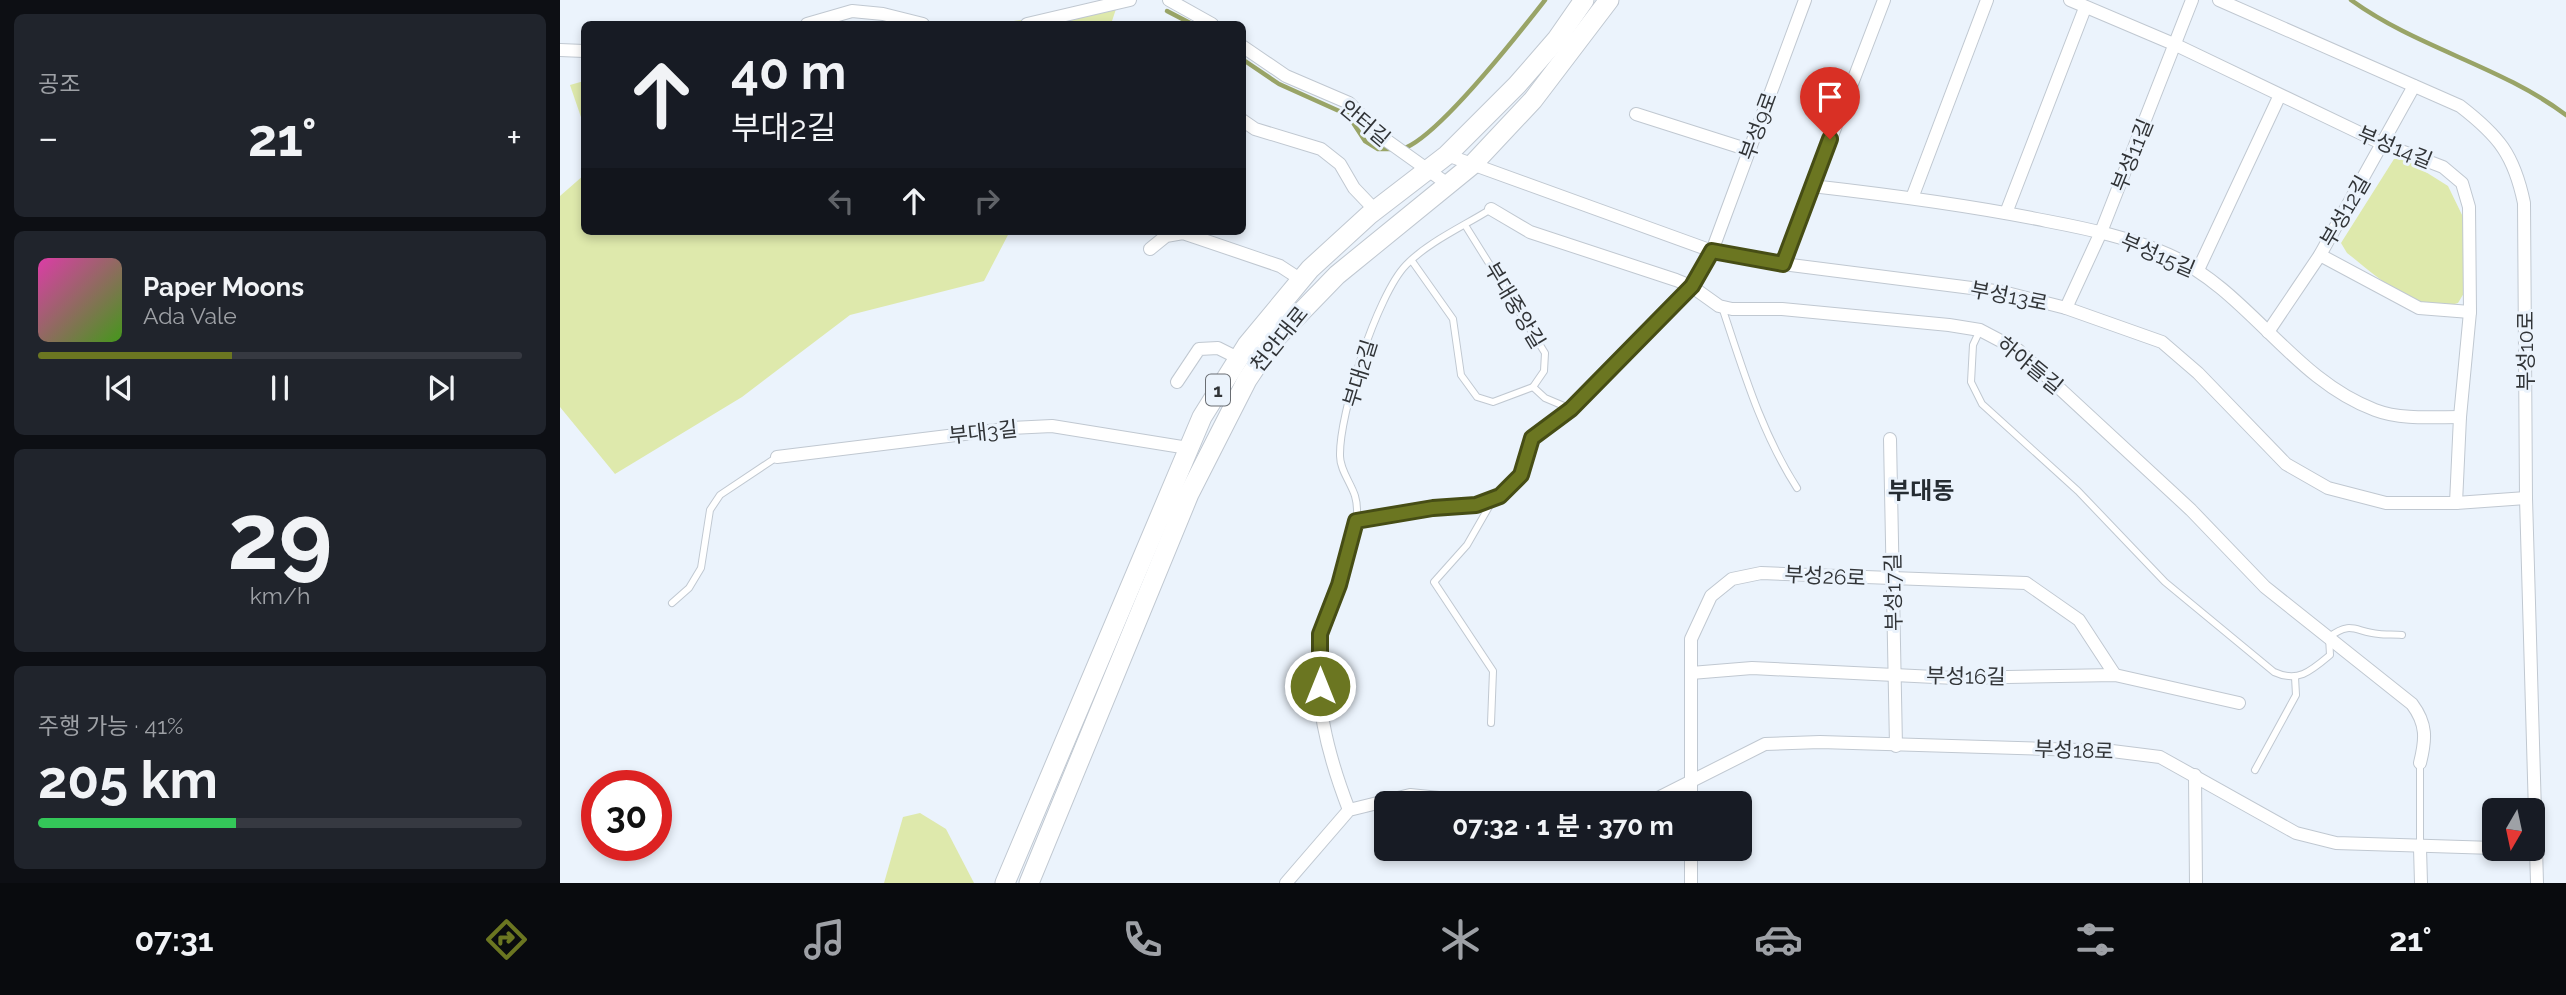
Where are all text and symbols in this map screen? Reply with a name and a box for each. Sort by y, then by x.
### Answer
text: 40 m [731,43,846,100]
icon: ahead [616,49,707,140]
pin [1800,67,1860,139]
text: 공조 [38,70,80,97]
icon: arrive [1811,78,1849,116]
street label: 부성9로 [1734,89,1782,163]
street label: 안터길 [1335,95,1395,151]
text: 21° [248,107,317,168]
text: 부대2길 [731,109,836,146]
text: − [38,115,58,160]
text: + [506,115,522,160]
street label: 부성11길 [2106,115,2158,195]
street label: 부성14길 [2354,121,2436,173]
street label: 부성12길 [2315,171,2375,251]
icon: left [822,182,860,220]
icon: ahead [895,182,933,220]
icon: right [968,182,1006,220]
street label: 부성15길 [2117,228,2199,282]
street label: 부대중앙길 [1479,257,1551,353]
text: Paper Moons [143,272,304,302]
street label: 부성13로 [1968,276,2050,316]
street label: 천안대로 [1245,301,1313,377]
text: Ada Vale [143,302,237,329]
street label: 부성10로 [2513,311,2538,391]
street label: 하야들길 [1992,331,2068,399]
street label: 부대2길 [1338,336,1382,410]
icon: previous [100,369,138,407]
icon: pause [261,369,299,407]
icon: next [422,369,460,407]
road number: 1 [1206,374,1230,406]
street label: 부대3길 [947,416,1019,448]
district label: 부대동 [1888,476,1954,505]
text: 29 [228,483,332,590]
street label: 부성17길 [1880,553,1906,631]
street label: 부성26로 [1784,561,1866,591]
text: km/h [250,582,310,609]
position arrow [1283,649,1357,723]
street label: 부성16길 [1926,663,2006,689]
text: 주행 가능 · 41% [38,712,183,739]
street label: 부성18로 [2034,736,2114,764]
text: 205 km [38,749,218,810]
speed limit sign: 30 [581,770,672,861]
north arrow [2482,798,2544,861]
map controls [2482,798,2545,861]
text: 07:32 · 1 분 · 370 m [1452,811,1674,841]
icon: directions [482,915,531,964]
icon: music [800,915,849,964]
icon: phone [1118,915,1167,964]
icon: climate [1436,915,1485,964]
icon: car [1754,915,1803,964]
icon: filters [2071,915,2120,964]
text: 07:31 [134,921,214,958]
text: 21° [2389,921,2432,958]

